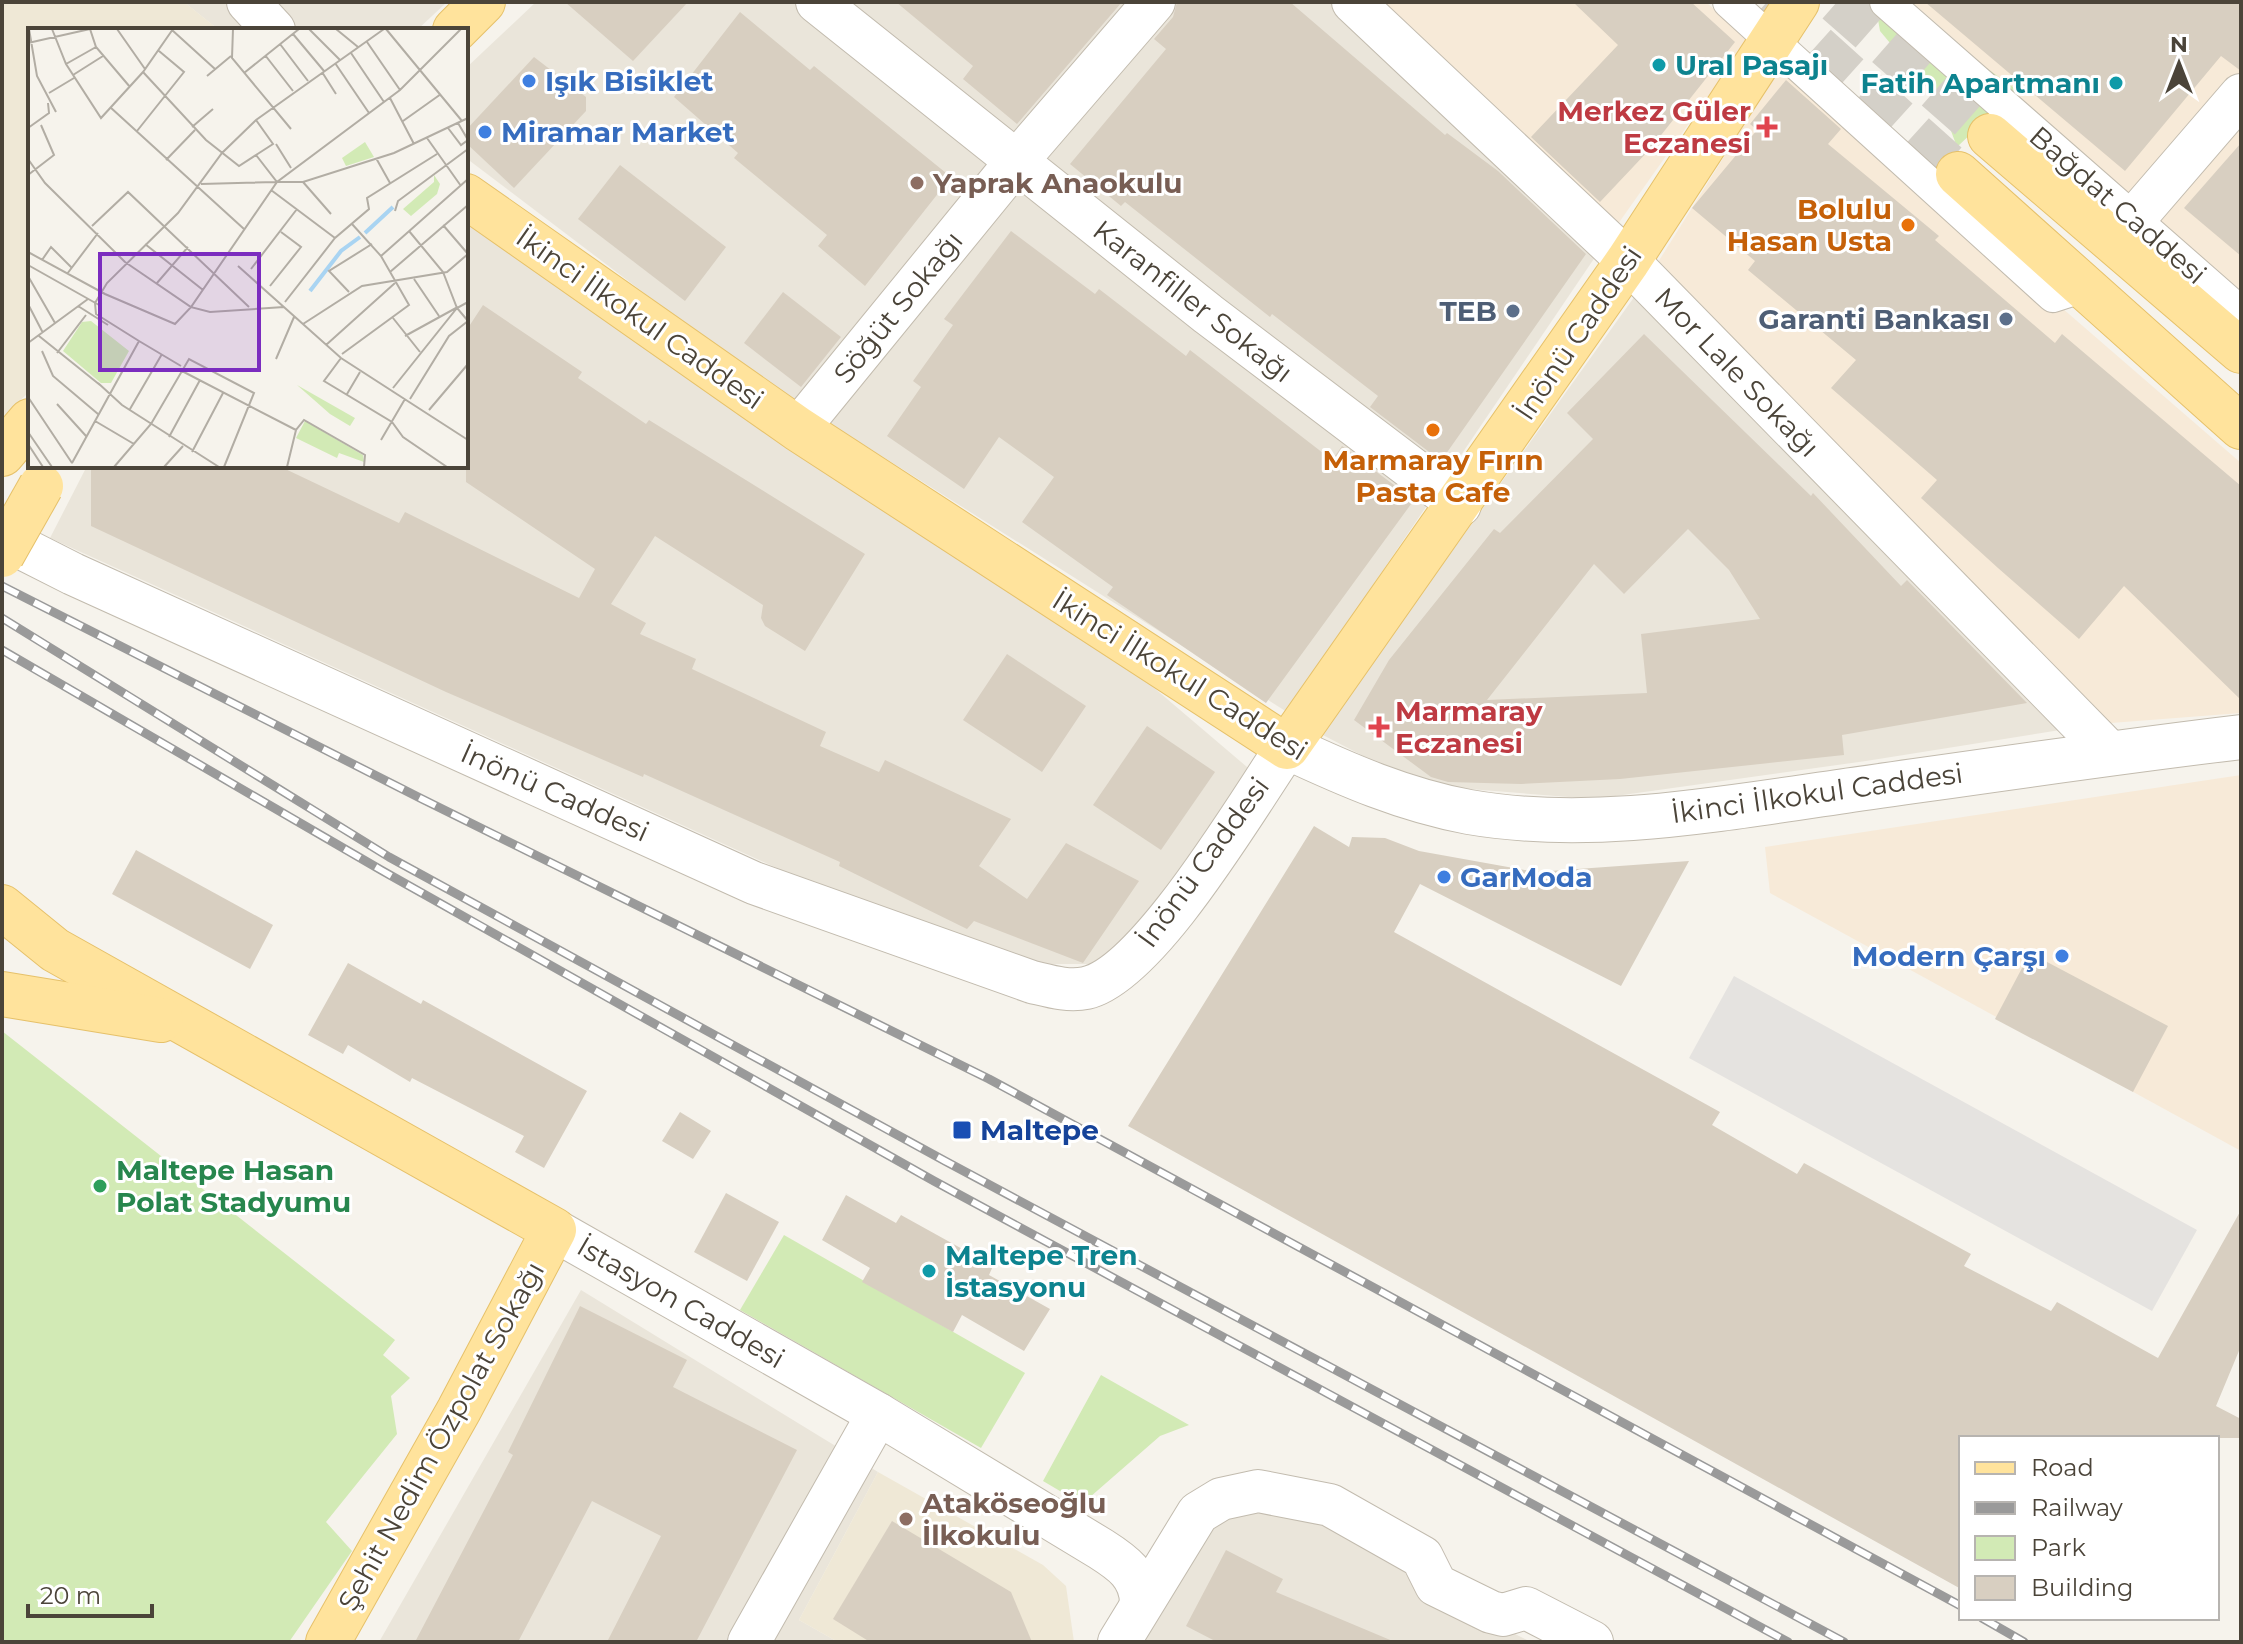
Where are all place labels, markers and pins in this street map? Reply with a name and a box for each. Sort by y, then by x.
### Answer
place label: Ural Pasajı [1675,48,1828,82]
marker: Ural Pasajı [1650,56,1668,74]
place label: Işık Bisiklet [545,64,714,98]
place label: Fatih Apartmanı [1860,66,2100,100]
marker: Işık Bisiklet [520,72,538,90]
marker: Fatih Apartmanı [2107,74,2125,92]
place label: Merkez Güler Eczanesi [1557,94,1751,160]
place label: Miramar Market [501,115,735,149]
marker: Merkez Güler Eczanesi [1758,118,1776,136]
marker: Miramar Market [476,123,494,141]
place label: Yaprak Anaokulu [932,166,1183,200]
marker: Yaprak Anaokulu [908,174,926,192]
place label: Bolulu Hasan Usta [1727,192,1892,258]
marker: Bolulu Hasan Usta [1899,216,1917,234]
place label: TEB [1439,294,1497,328]
marker: TEB [1504,302,1522,320]
place label: Garanti Bankası [1758,302,1990,336]
marker: Garanti Bankası [1997,310,2015,328]
marker: Marmaray Fırın Pasta Cafe [1424,421,1442,439]
place label: Marmaray Fırın Pasta Cafe [1322,443,1544,509]
place label: Marmaray Eczanesi [1395,694,1543,760]
marker: Marmaray Eczanesi [1370,718,1388,736]
place label: GarModa [1460,860,1592,894]
marker: GarModa [1435,868,1453,886]
place label: Modern Çarşı [1852,939,2046,973]
marker: Modern Çarşı [2053,947,2071,965]
place label: Maltepe [980,1113,1099,1147]
marker: Maltepe [951,1119,973,1141]
place label: Maltepe Hasan Polat Stadyumu [116,1153,351,1219]
marker: Maltepe Hasan Polat Stadyumu [91,1177,109,1195]
place label: Maltepe Tren İstasyonu [945,1238,1138,1304]
marker: Maltepe Tren İstasyonu [920,1262,938,1280]
place label: Ataköseoğlu İlkokulu [921,1486,1106,1552]
marker: Ataköseoğlu İlkokulu [897,1510,915,1528]

